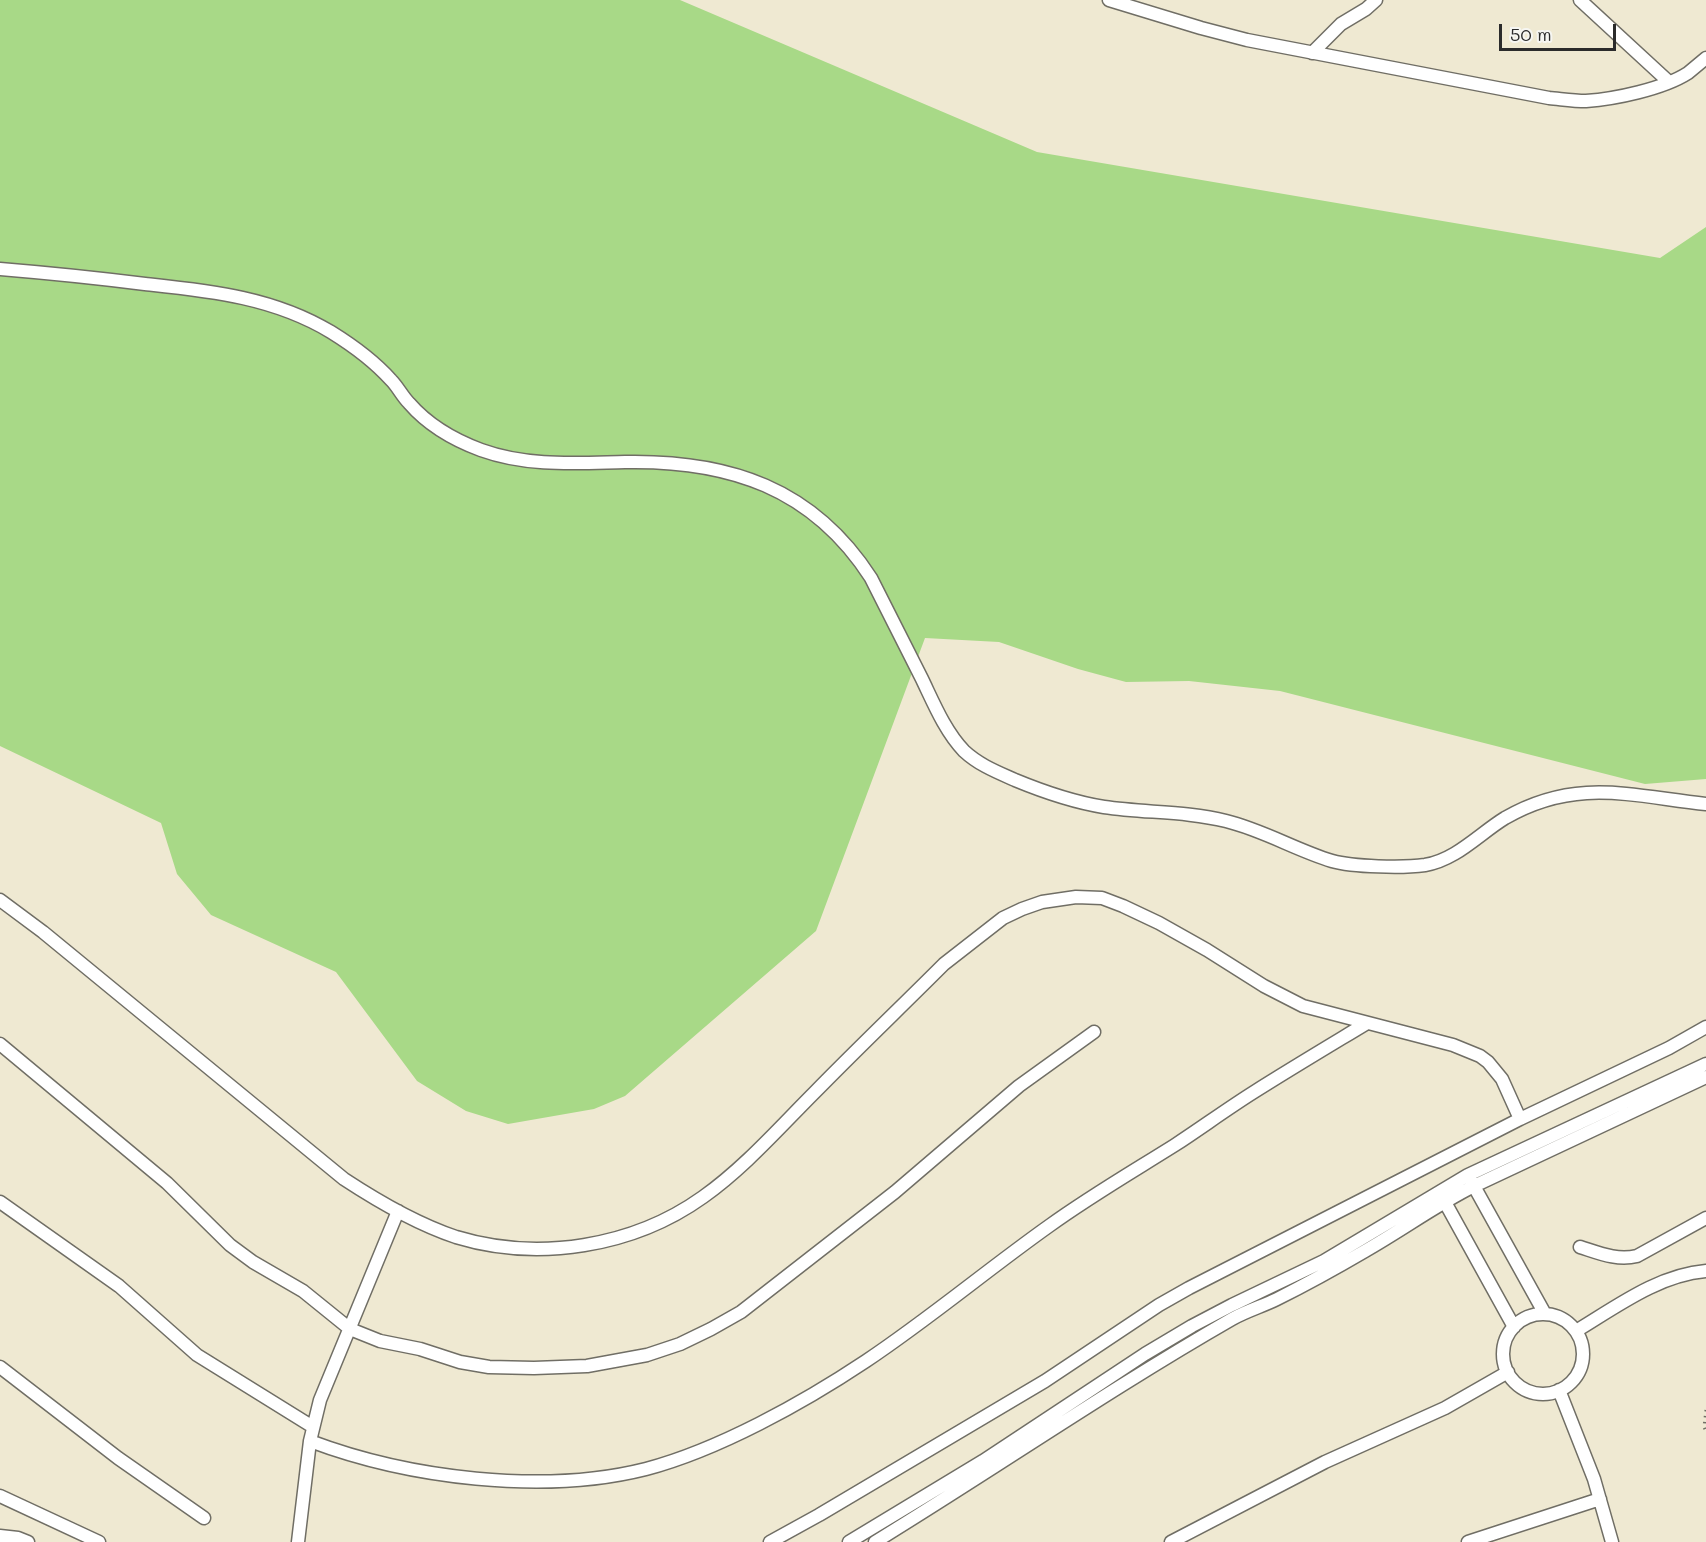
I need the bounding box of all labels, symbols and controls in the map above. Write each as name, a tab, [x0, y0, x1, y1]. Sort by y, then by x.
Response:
scale bar	[1502, 12, 1619, 50]
text: 50 m	[1510, 22, 1552, 46]

